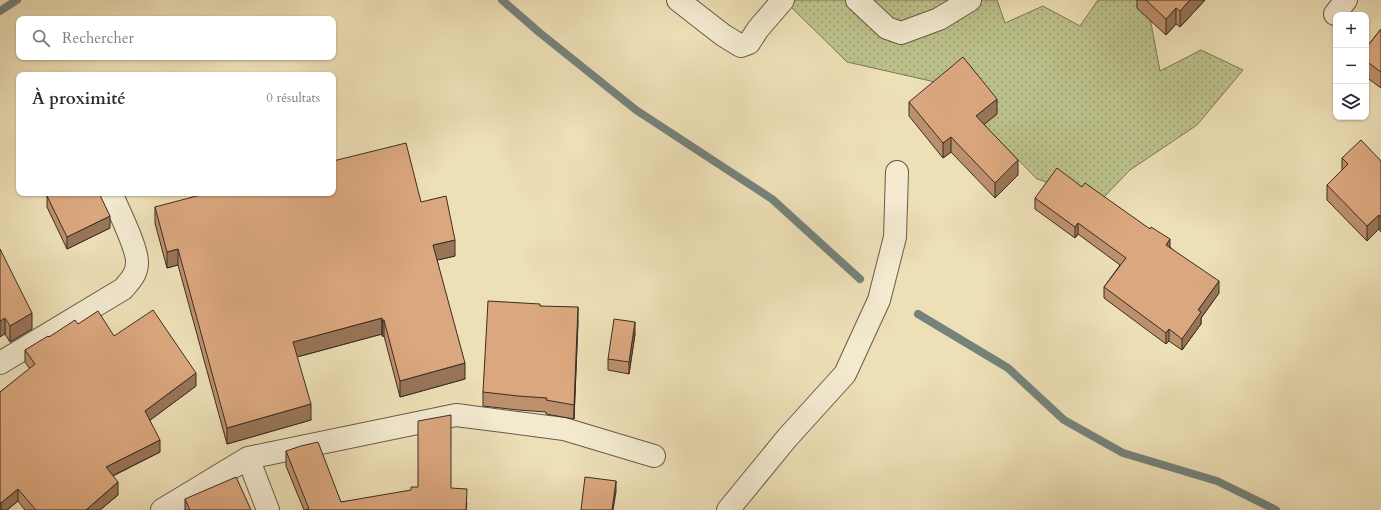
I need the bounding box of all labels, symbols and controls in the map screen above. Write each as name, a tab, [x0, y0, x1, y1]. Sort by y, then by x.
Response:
map controls	[1333, 12, 1369, 120]
button: +	[1333, 12, 1369, 48]
search box	[16, 16, 336, 60]
icon: search	[30, 27, 52, 49]
text: Rechercher	[62, 28, 134, 48]
button: −	[1333, 48, 1369, 84]
button: layers	[1333, 84, 1369, 120]
text: À proximité	[32, 87, 126, 110]
text: 0 résultats	[266, 89, 320, 107]

